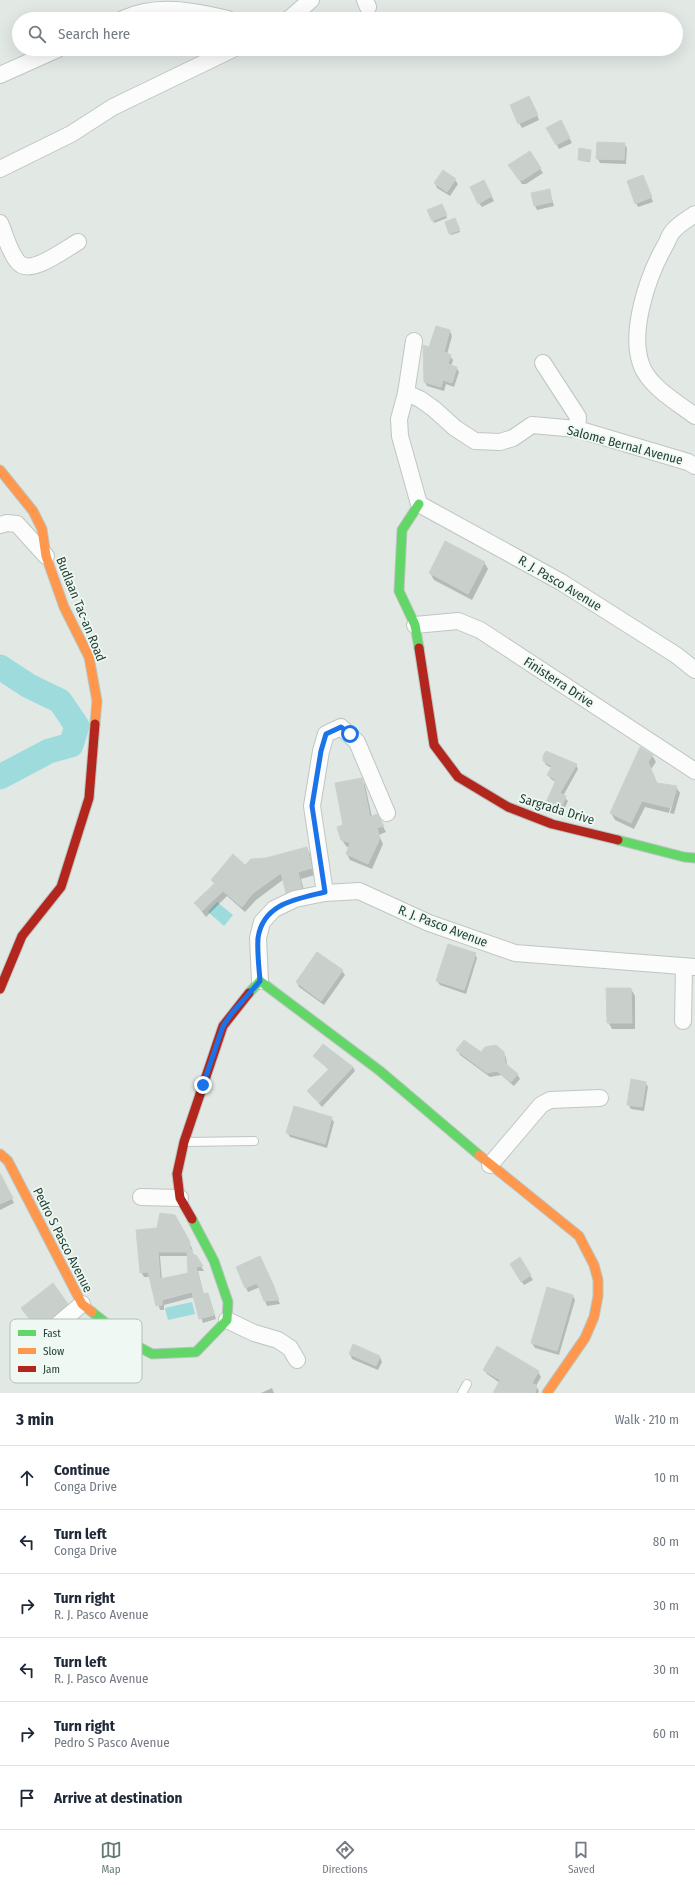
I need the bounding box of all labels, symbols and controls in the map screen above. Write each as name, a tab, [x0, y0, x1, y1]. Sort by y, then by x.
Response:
search box	[12, 12, 683, 56]
icon: search	[26, 23, 48, 45]
text: Search here	[58, 25, 130, 43]
street label: Salome Bernal Avenue	[566, 422, 684, 468]
street label: R. J. Pasco Avenue	[516, 552, 604, 614]
street label: Budlaan Tac-an Road	[53, 555, 109, 663]
street label: Finisterra Drive	[521, 654, 597, 710]
route start	[341, 725, 359, 743]
street label: Sargrada Drive	[518, 790, 596, 828]
street label: R. J. Pasco Avenue	[396, 902, 490, 950]
route end	[194, 1076, 212, 1094]
street label: Pedro S Pasco Avenue	[30, 1185, 96, 1295]
legend	[10, 1319, 142, 1383]
text: Fast	[43, 1327, 61, 1340]
text: Slow	[43, 1345, 64, 1358]
text: Jam	[43, 1363, 60, 1376]
text: 3 min	[16, 1409, 54, 1430]
text: Walk · 210 m	[615, 1412, 679, 1427]
text: Continue	[54, 1461, 110, 1479]
icon: ahead	[16, 1467, 38, 1489]
text: 10 m	[654, 1470, 679, 1485]
text: Conga Drive	[54, 1479, 117, 1494]
text: Turn left	[54, 1525, 107, 1543]
icon: left	[16, 1531, 38, 1553]
text: 80 m	[653, 1534, 679, 1549]
text: Conga Drive	[54, 1543, 117, 1558]
text: Turn right	[54, 1589, 115, 1607]
icon: right	[16, 1595, 38, 1617]
text: 30 m	[653, 1598, 679, 1613]
text: R. J. Pasco Avenue	[54, 1607, 148, 1622]
text: Turn left	[54, 1653, 107, 1671]
icon: left	[16, 1659, 38, 1681]
text: 30 m	[653, 1662, 679, 1677]
text: R. J. Pasco Avenue	[54, 1671, 148, 1686]
text: Turn right	[54, 1717, 115, 1735]
icon: right	[16, 1723, 38, 1745]
text: 60 m	[653, 1726, 679, 1741]
text: Pedro S Pasco Avenue	[54, 1735, 170, 1750]
icon: arrive	[16, 1787, 38, 1809]
text: Arrive at destination	[54, 1789, 182, 1807]
tab: Map	[100, 1839, 122, 1876]
tab: Directions	[322, 1839, 368, 1876]
tab: Saved	[568, 1839, 595, 1876]

